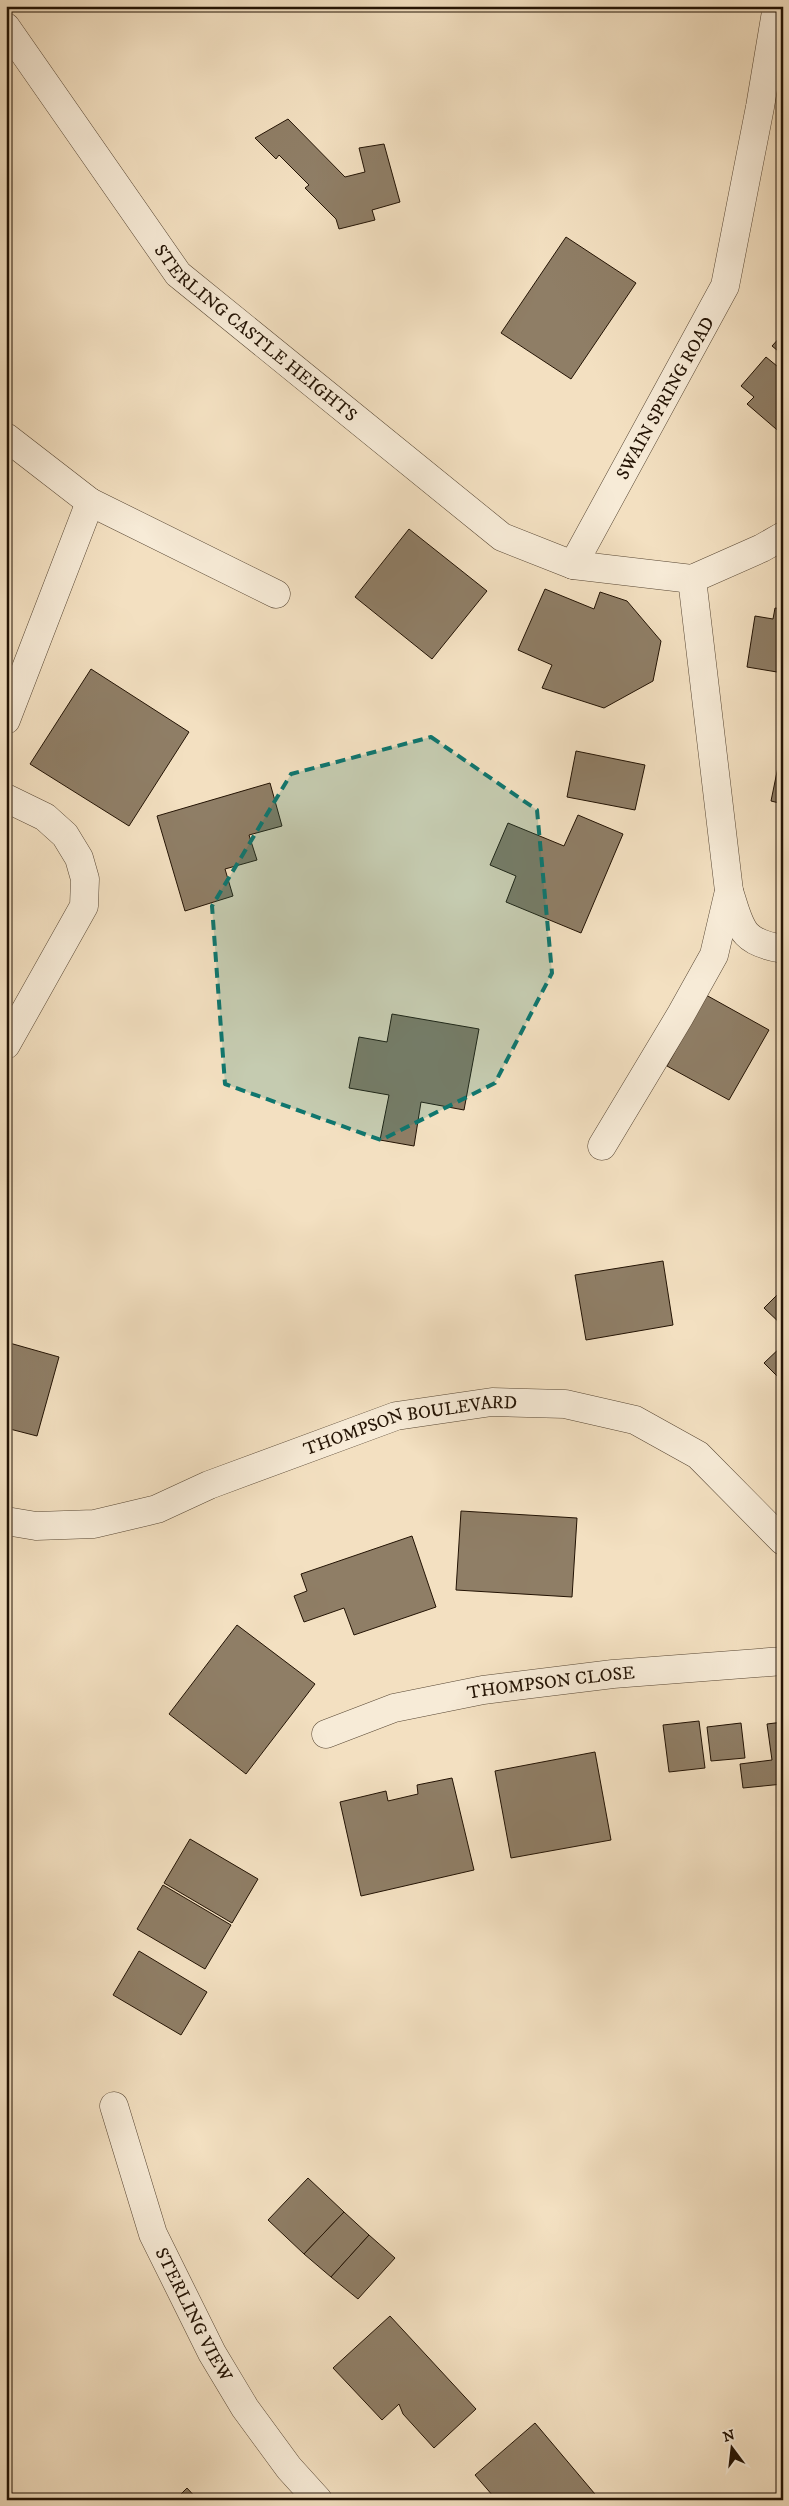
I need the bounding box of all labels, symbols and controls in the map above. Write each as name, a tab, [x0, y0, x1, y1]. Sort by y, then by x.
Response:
street label: STERLING CASTLE HEIGHTS	[149, 241, 361, 427]
street label: SWAIN SPRING ROAD	[612, 313, 720, 484]
street label: THOMPSON BOULEVARD	[301, 1392, 517, 1461]
street label: THOMPSON CLOSE	[465, 1662, 636, 1705]
street label: STERLING VIEW	[150, 2244, 237, 2386]
north arrow	[706, 2424, 756, 2474]
text: N	[721, 2426, 737, 2447]

